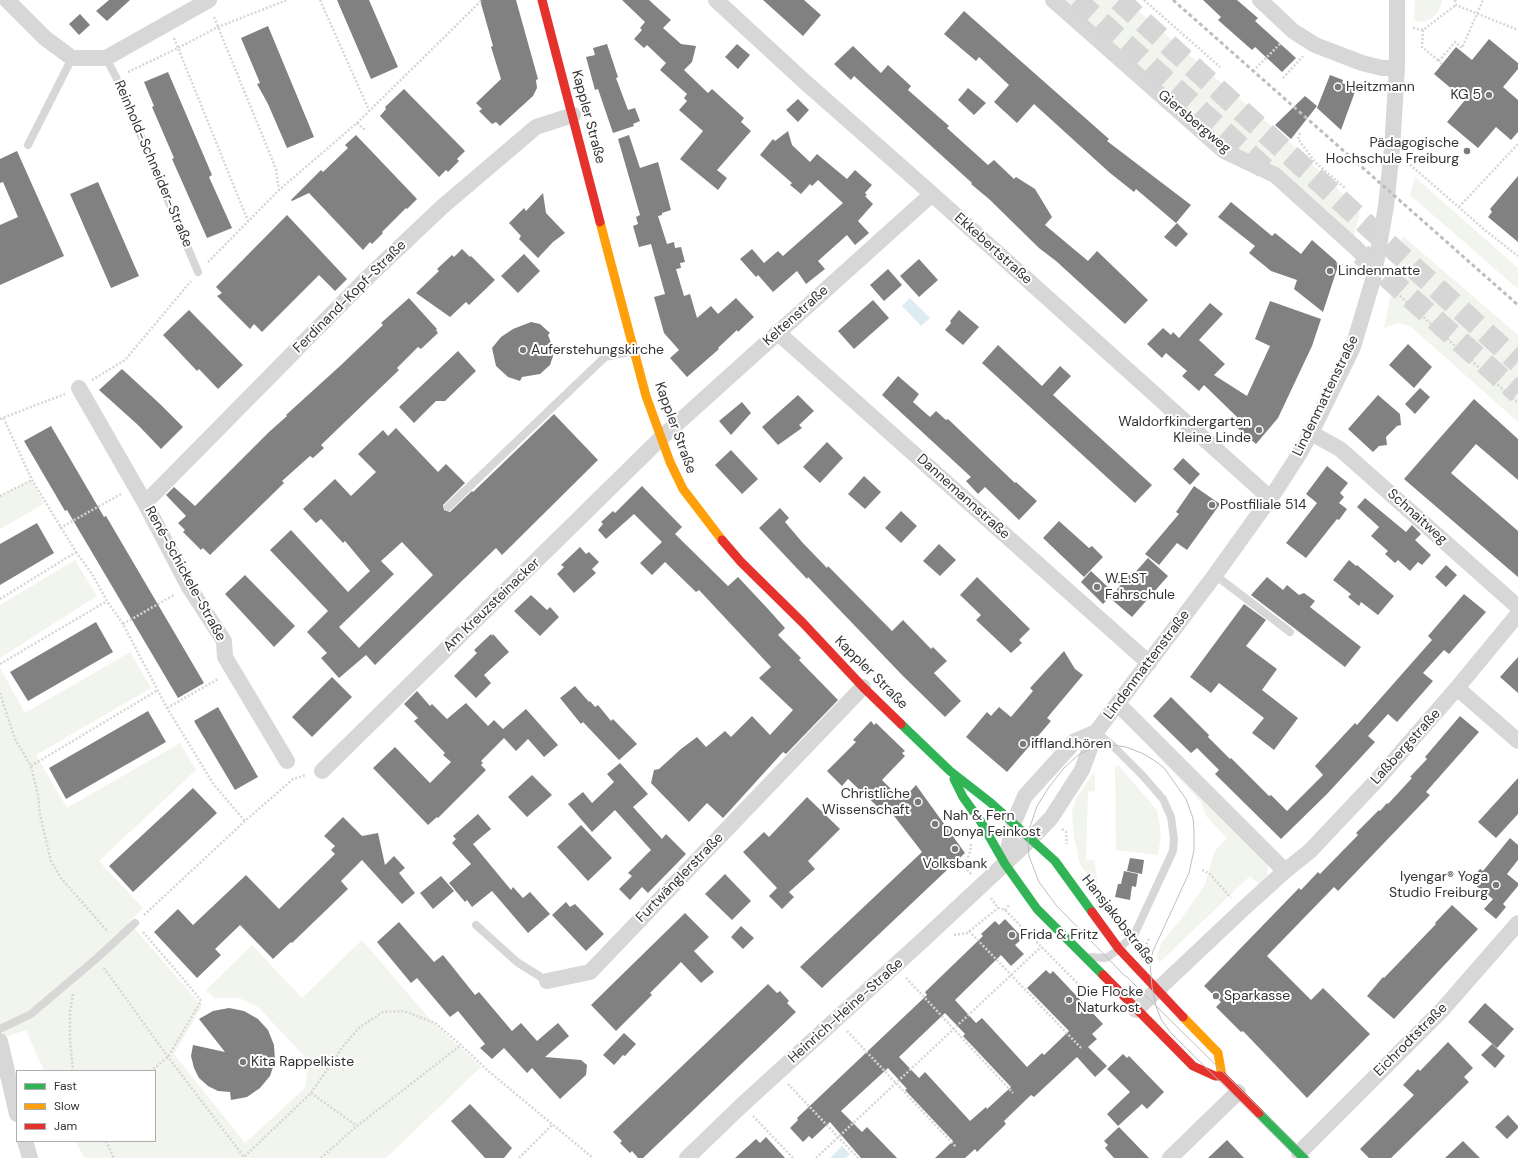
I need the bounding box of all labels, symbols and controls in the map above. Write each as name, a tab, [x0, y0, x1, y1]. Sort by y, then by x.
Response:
street label: Kappler Straße	[567, 68, 609, 166]
street label: Reinhold-Schneider-Straße	[110, 78, 196, 250]
place label: Heitzmann	[1346, 79, 1415, 95]
marker: Heitzmann	[1333, 82, 1343, 92]
street label: Giersbergweg	[1154, 87, 1234, 157]
place label: KG 5	[1451, 87, 1481, 103]
marker: KG 5	[1484, 90, 1494, 100]
place label: Pädagogische Hochschule Freiburg	[1326, 135, 1459, 168]
marker: Pädagogische Hochschule Freiburg	[1462, 146, 1472, 156]
street label: Ekkebertstraße	[951, 210, 1035, 288]
street label: Ferdinand-Kopf-Straße	[290, 237, 410, 357]
place label: Lindenmatte	[1338, 263, 1420, 279]
marker: Lindenmatte	[1325, 266, 1335, 276]
street label: Keltenstraße	[760, 282, 832, 350]
street label: Lindenmattenstraße	[1289, 333, 1363, 459]
place label: Auferstehungskirche	[531, 342, 664, 358]
marker: Auferstehungskirche	[518, 345, 528, 355]
street label: Kappler Straße	[651, 380, 699, 476]
place label: Waldorfkindergarten Kleine Linde	[1118, 414, 1251, 446]
marker: Waldorfkindergarten Kleine Linde	[1254, 425, 1264, 435]
street label: Dannemannstraße	[913, 451, 1013, 543]
street label: Schnaitweg	[1384, 486, 1450, 548]
place label: Postfiliale 514	[1220, 497, 1306, 513]
marker: Postfiliale 514	[1207, 500, 1217, 510]
street label: René-Schickele-Straße	[141, 504, 229, 644]
street label: Am Kreuzsteinacker	[440, 555, 544, 655]
place label: W.E.ST Fahrschule	[1105, 571, 1175, 604]
marker: W.E.ST Fahrschule	[1092, 582, 1102, 592]
street label: Lindenmattenstraße	[1101, 607, 1193, 723]
street label: Kappler Straße	[831, 633, 911, 713]
street label: Laßbergstraße	[1368, 706, 1444, 788]
place label: iffland.hören	[1031, 736, 1111, 752]
marker: iffland.hören	[1018, 739, 1028, 749]
place label: Christliche Wissenschaft	[822, 786, 910, 818]
marker: Christliche Wissenschaft	[913, 797, 923, 807]
place label: Nah & Fern Donya Feinkost	[943, 808, 1041, 840]
marker: Nah & Fern Donya Feinkost	[930, 819, 940, 829]
street label: Furtwänglerstraße	[633, 830, 727, 926]
marker: Volksbank	[950, 844, 960, 854]
place label: Volksbank	[922, 856, 988, 872]
place label: Iyengar® Yoga Studio Freiburg	[1389, 869, 1488, 902]
street label: Hansjakobstraße	[1078, 872, 1158, 968]
marker: Iyengar® Yoga Studio Freiburg	[1491, 880, 1501, 890]
place label: Frida & Fritz	[1020, 927, 1098, 943]
marker: Frida & Fritz	[1007, 930, 1017, 940]
street label: Heinrich-Heine-Straße	[785, 955, 907, 1067]
place label: Die Flocke Naturkost	[1077, 984, 1143, 1016]
place label: Sparkasse	[1224, 988, 1290, 1004]
marker: Sparkasse	[1211, 991, 1221, 1001]
marker: Die Flocke Naturkost	[1064, 995, 1074, 1005]
street label: Eichrodtstraße	[1371, 1000, 1451, 1080]
place label: Kita Rappelkiste	[251, 1054, 354, 1070]
marker: Kita Rappelkiste	[238, 1057, 248, 1067]
legend	[16, 1070, 156, 1142]
text: Fast	[54, 1078, 77, 1094]
text: Slow	[54, 1098, 80, 1114]
text: Jam	[54, 1118, 77, 1134]

